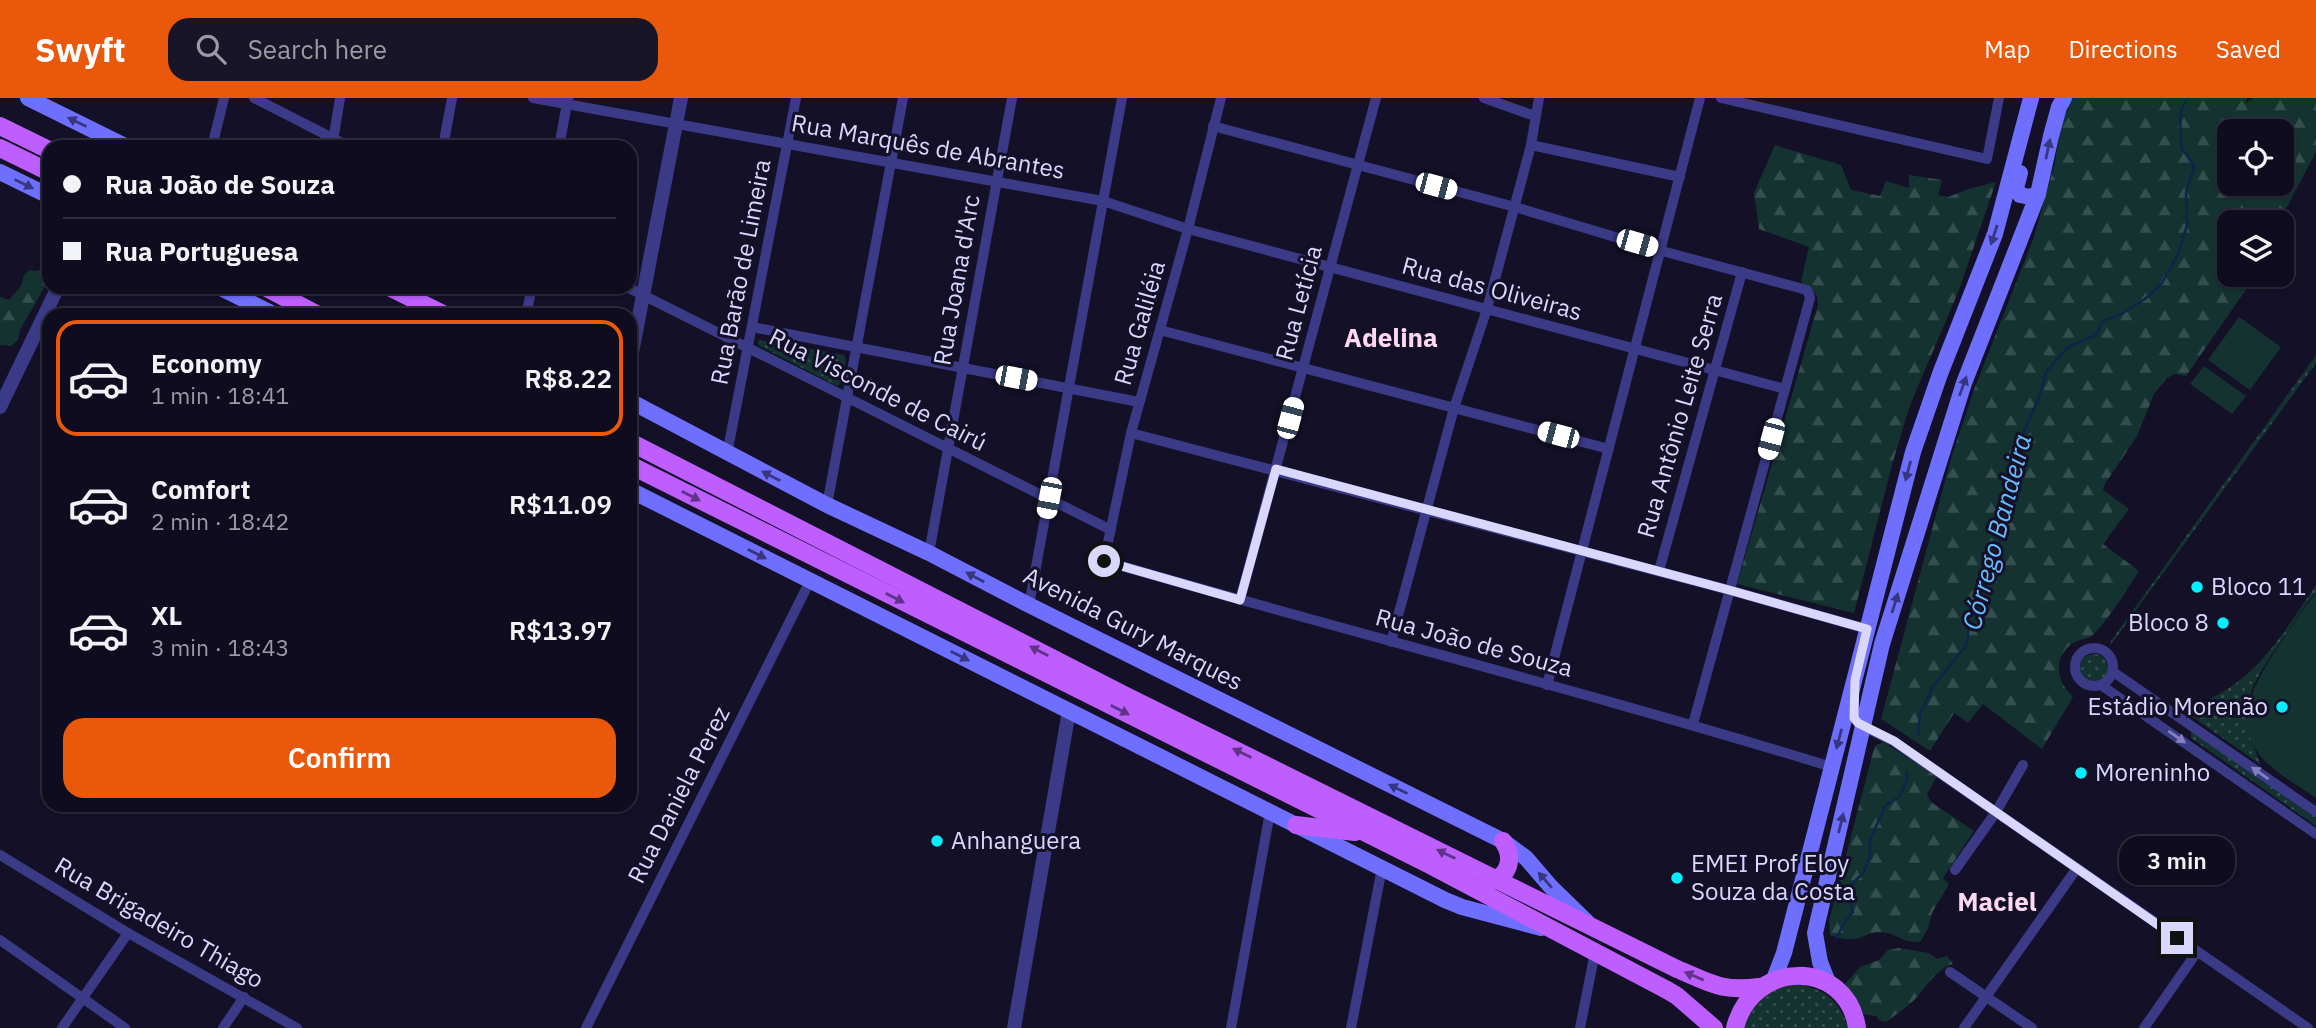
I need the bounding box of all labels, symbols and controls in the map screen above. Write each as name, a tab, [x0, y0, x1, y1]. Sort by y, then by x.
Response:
search box	[168, 18, 658, 81]
text: Swyft	[35, 28, 126, 71]
icon: search	[192, 30, 230, 68]
text: Search here	[248, 32, 387, 66]
text: Map	[1984, 33, 2030, 65]
text: Directions	[2068, 33, 2178, 65]
text: Saved	[2216, 33, 2281, 65]
street label: Rua Marquês de Abrantes	[789, 106, 1067, 186]
one-way arrow	[67, 117, 87, 128]
map controls	[2217, 119, 2294, 287]
button: locate	[2217, 119, 2294, 196]
one-way arrow	[2043, 138, 2054, 160]
street label: Rua Barão de Limeira	[702, 156, 778, 387]
text: Rua João de Souza	[105, 167, 335, 201]
car	[1413, 170, 1460, 202]
one-way arrow	[15, 178, 35, 190]
street label: Rua Joana d'Arc	[925, 192, 987, 368]
button: layers	[2217, 210, 2294, 287]
one-way arrow	[1989, 224, 1999, 245]
car	[1614, 227, 1661, 259]
text: Rua Portuguesa	[105, 234, 298, 268]
street label: Rua Letícia	[1267, 242, 1329, 364]
street label: Rua das Oliveiras	[1399, 249, 1586, 327]
street label: Rua Galiléia	[1106, 257, 1172, 389]
street label: Rua Antônio Leite Serra	[1629, 290, 1729, 542]
street label: Rua Visconde de Cairú	[764, 320, 993, 458]
district label: Adelina	[1344, 320, 1438, 354]
text: Economy	[151, 346, 262, 380]
icon: car	[67, 347, 130, 410]
text: R$8.22	[525, 361, 612, 395]
car	[994, 364, 1039, 392]
one-way arrow	[1958, 375, 1969, 396]
text: 1 min · 18:41	[151, 380, 289, 410]
car	[1275, 395, 1306, 441]
car	[1756, 416, 1787, 462]
car	[1535, 419, 1582, 451]
water label: Córrego Bandeira	[1954, 430, 2039, 633]
one-way arrow	[1902, 460, 1913, 482]
one-way arrow	[761, 471, 781, 483]
text: Comfort	[151, 472, 250, 506]
icon: car	[67, 473, 130, 536]
car	[1035, 475, 1064, 521]
text: R$11.09	[509, 487, 612, 521]
one-way arrow	[681, 490, 701, 501]
text: 2 min · 18:42	[151, 506, 289, 536]
route start	[1088, 545, 1120, 577]
one-way arrow	[747, 548, 767, 560]
street label: Avenida Gury Marques	[1018, 559, 1249, 697]
place label: Bloco 11	[2211, 570, 2306, 602]
one-way arrow	[966, 571, 985, 583]
marker: Bloco 11	[2189, 579, 2205, 595]
one-way arrow	[885, 592, 905, 603]
one-way arrow	[1890, 592, 1900, 613]
text: XL	[151, 598, 182, 632]
icon: car	[67, 599, 130, 662]
street label: Rua João de Souza	[1372, 600, 1577, 684]
place label: Bloco 8	[2128, 606, 2209, 638]
text: R$13.97	[509, 613, 612, 647]
marker: Bloco 8	[2215, 615, 2231, 631]
text: 3 min · 18:43	[151, 632, 289, 662]
one-way arrow	[1028, 646, 1048, 658]
one-way arrow	[950, 651, 970, 662]
place label: Estádio Morenão	[2088, 690, 2268, 722]
marker: Estádio Morenão	[2274, 699, 2290, 715]
street label: Rua Daniela Perez	[620, 701, 736, 888]
one-way arrow	[1110, 705, 1130, 716]
button: Confirm	[63, 718, 616, 798]
one-way arrow	[1833, 728, 1844, 750]
one-way arrow	[2168, 730, 2186, 744]
one-way arrow	[1232, 748, 1252, 759]
place label: Moreninho	[2095, 756, 2210, 788]
marker: Moreninho	[2073, 765, 2089, 781]
one-way arrow	[2251, 766, 2269, 780]
one-way arrow	[1388, 784, 1408, 795]
one-way arrow	[1836, 812, 1847, 834]
place label: Anhanguera	[951, 824, 1081, 856]
marker: Anhanguera	[929, 833, 945, 849]
callout: 3 min	[2119, 836, 2235, 886]
text: 3 min	[2147, 845, 2207, 875]
place label: EMEI Prof Eloy Souza da Costa	[1691, 847, 1855, 907]
street label: Rua Brigadeiro Thiago	[49, 849, 270, 995]
one-way arrow	[1436, 849, 1456, 860]
marker: EMEI Prof Eloy Souza da Costa	[1669, 870, 1685, 886]
one-way arrow	[1538, 872, 1553, 889]
district label: Maciel	[1957, 884, 2037, 918]
route end	[2161, 922, 2193, 954]
one-way arrow	[1683, 971, 1704, 982]

